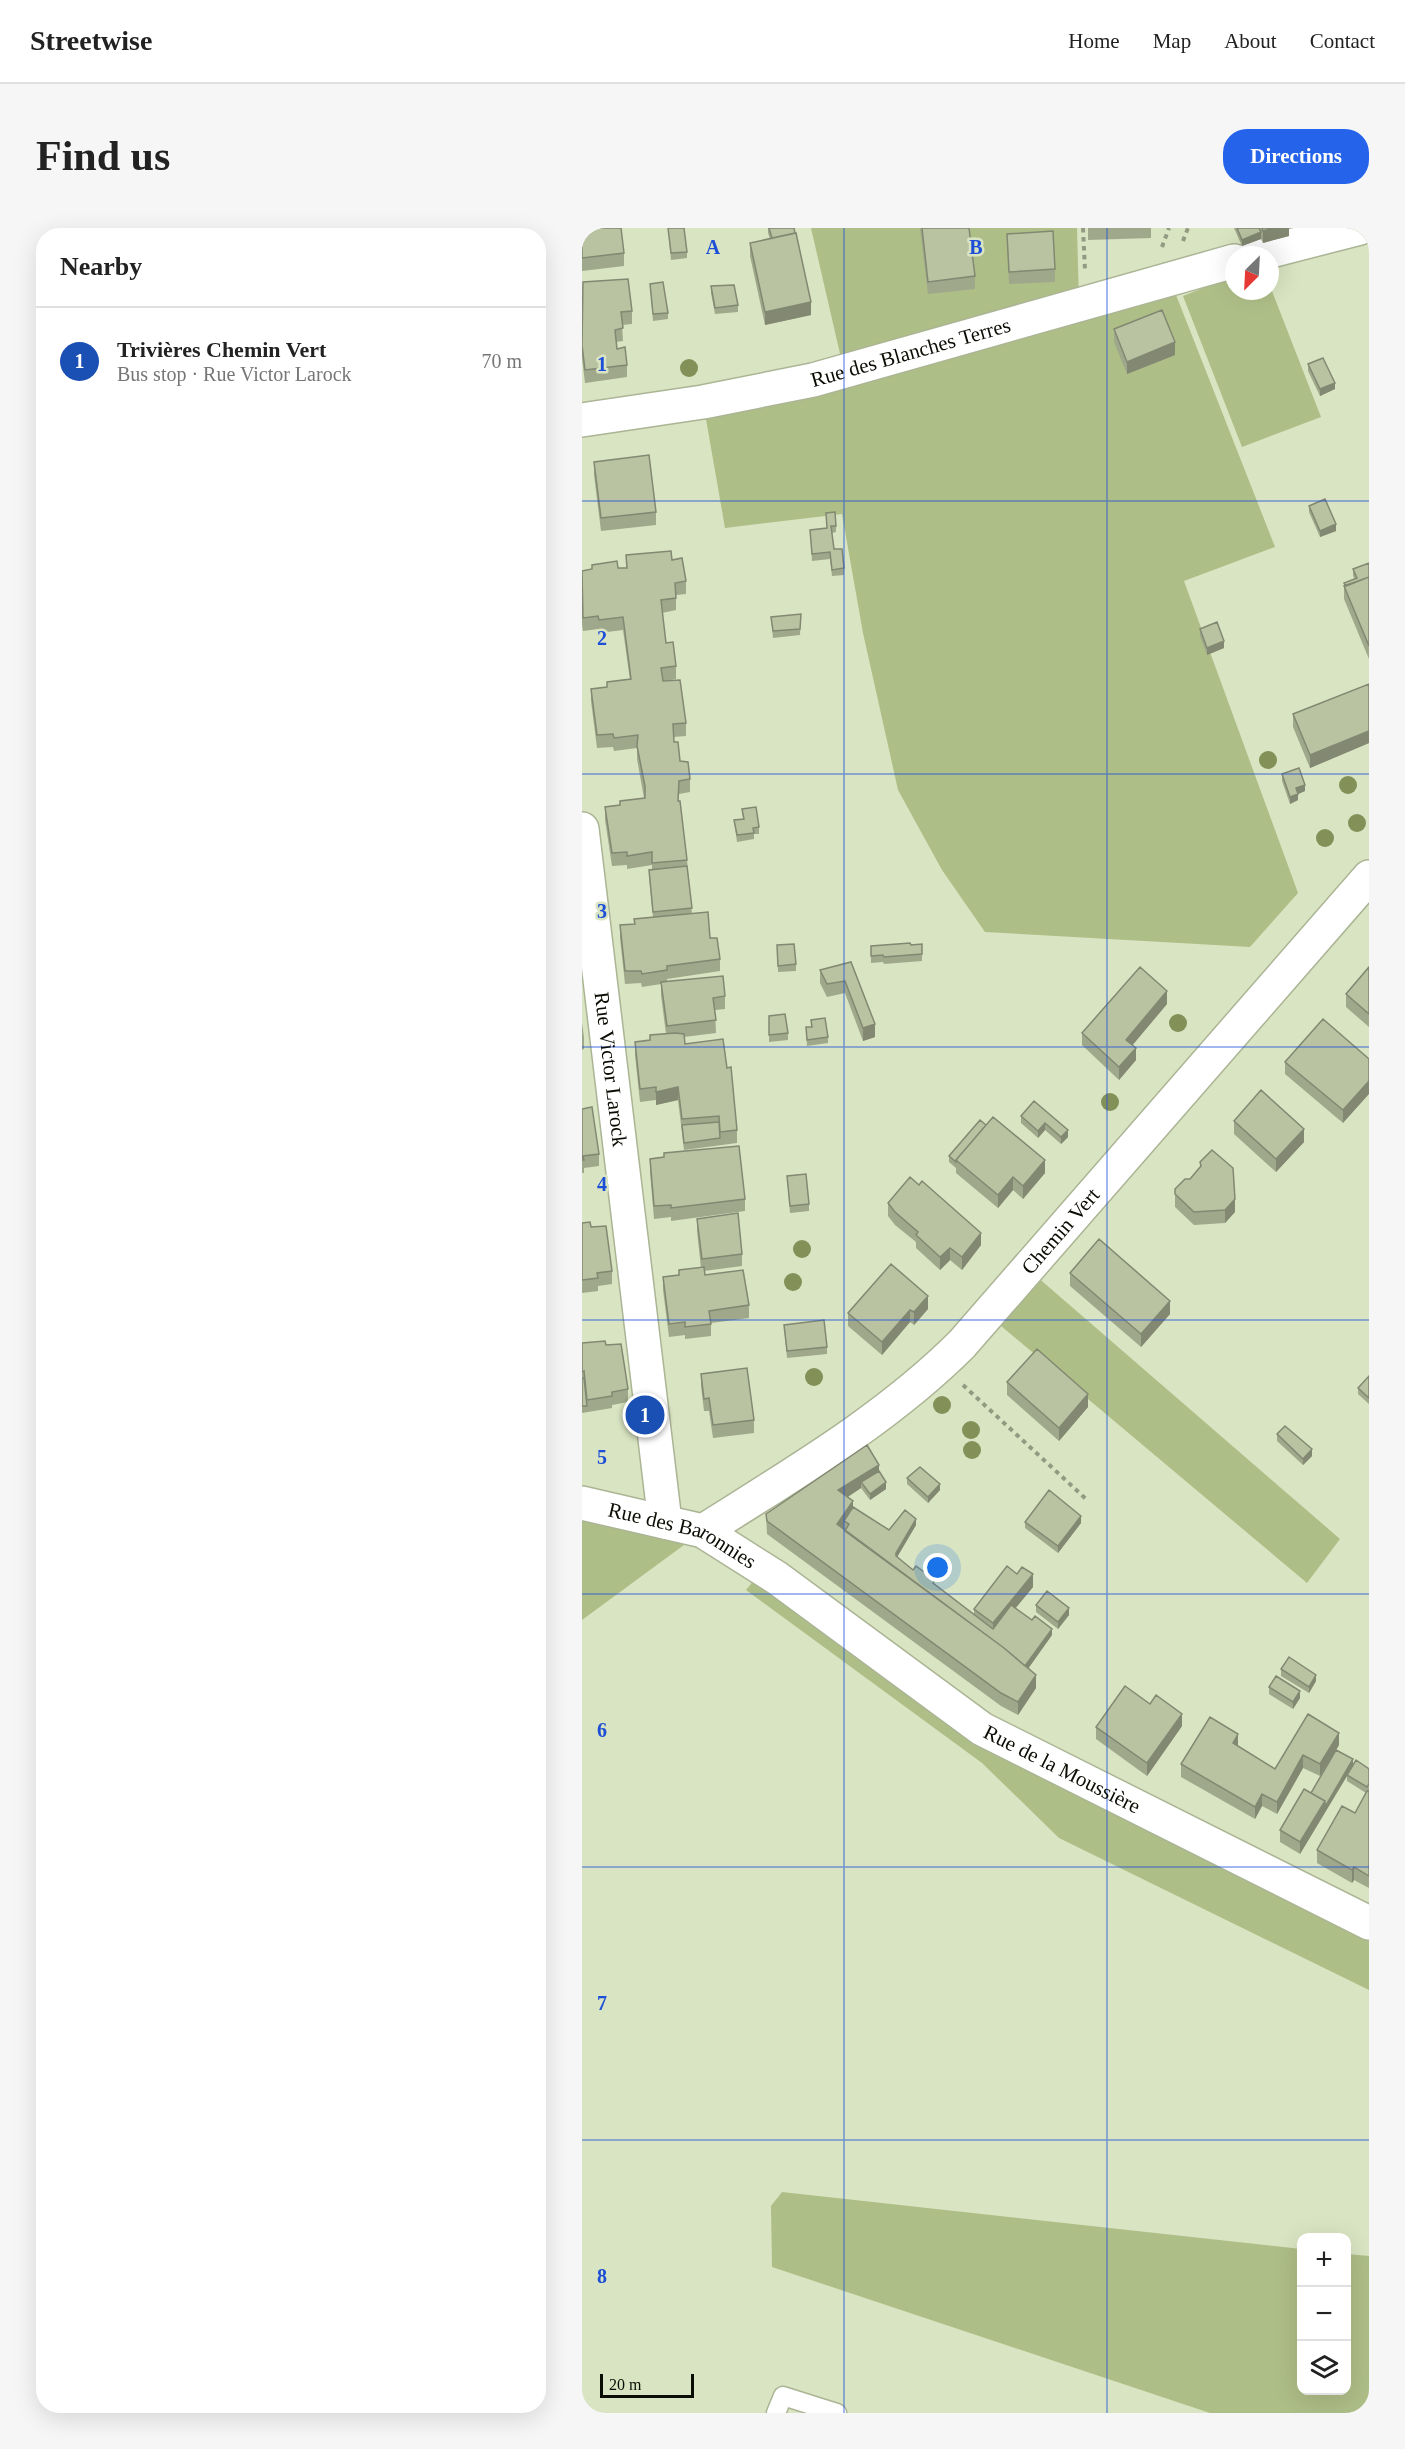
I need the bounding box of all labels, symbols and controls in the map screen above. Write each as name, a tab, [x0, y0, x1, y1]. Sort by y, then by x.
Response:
text: Streetwise	[30, 25, 152, 56]
text: Home	[1068, 29, 1120, 53]
text: Map	[1153, 29, 1191, 53]
text: About	[1224, 29, 1277, 53]
text: Contact	[1310, 29, 1375, 53]
button: Directions	[1223, 129, 1369, 184]
text: Find us	[36, 133, 170, 179]
text: A	[706, 236, 721, 258]
text: B	[969, 236, 983, 258]
north arrow	[1225, 246, 1279, 300]
text: Nearby	[60, 252, 142, 281]
street label: Rue des Blanches Terres	[808, 313, 1013, 392]
text: Trivières Chemin Vert	[117, 337, 326, 362]
text: 1	[75, 350, 85, 372]
text: 70 m	[481, 350, 522, 372]
text: 1	[597, 353, 607, 375]
text: Bus stop · Rue Victor Larock	[117, 363, 352, 385]
text: 2	[597, 627, 607, 649]
text: 3	[597, 900, 607, 922]
street label: Rue Victor Larock	[590, 990, 632, 1149]
text: 4	[597, 1173, 607, 1195]
street label: Chemin Vert	[1016, 1183, 1105, 1279]
pin: 1	[626, 1392, 664, 1438]
text: 5	[597, 1446, 607, 1468]
street label: Rue des Baronnies	[606, 1497, 761, 1574]
your location	[923, 1553, 952, 1582]
text: 6	[597, 1719, 607, 1741]
street label: Rue de la Moussière	[980, 1720, 1144, 1818]
text: 7	[597, 1992, 607, 2014]
map controls	[1297, 2233, 1351, 2395]
button: +	[1297, 2233, 1351, 2287]
text: 8	[597, 2265, 607, 2287]
button: −	[1297, 2287, 1351, 2341]
button: layers	[1297, 2341, 1351, 2395]
scale bar	[600, 2371, 694, 2398]
text: 20 m	[609, 2376, 641, 2393]

